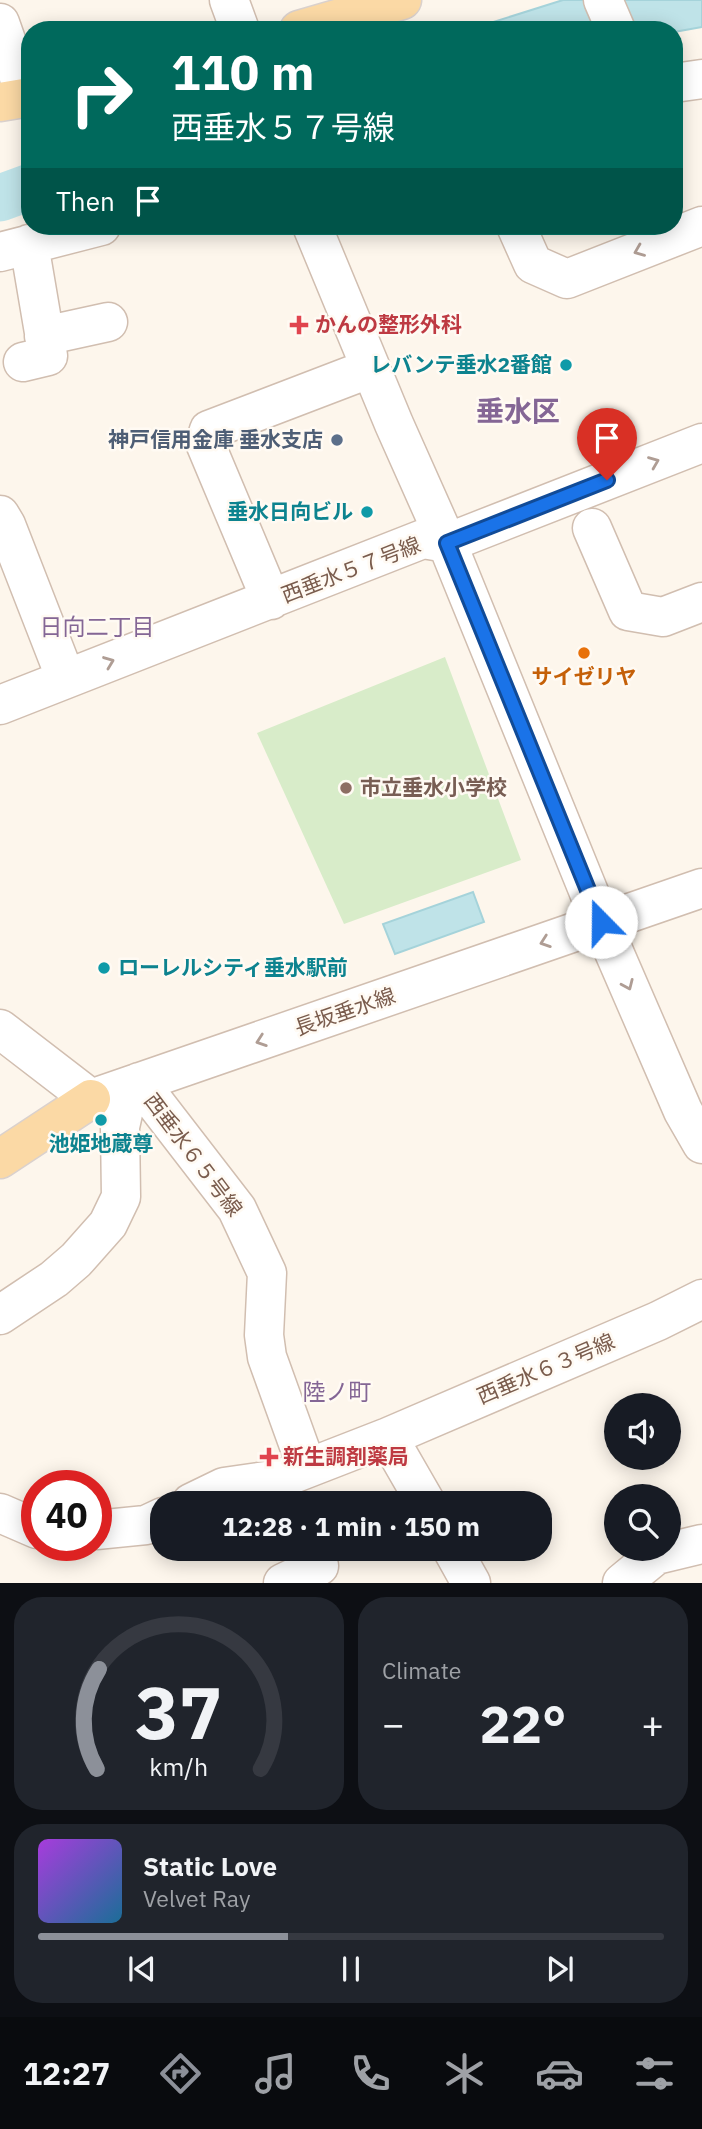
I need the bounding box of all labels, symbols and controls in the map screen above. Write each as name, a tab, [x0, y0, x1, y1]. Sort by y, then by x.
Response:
text: 110 m	[171, 40, 315, 103]
icon: right	[56, 49, 147, 140]
text: 西垂水５７号線	[171, 106, 395, 148]
icon: arrive	[129, 182, 167, 220]
text: Then	[56, 184, 115, 218]
one-way arrow	[633, 242, 645, 256]
place label: かんの整形外科	[315, 310, 462, 338]
marker: かんの整形外科	[289, 315, 309, 335]
place label: レバンテ垂水2番館	[370, 350, 552, 378]
marker: レバンテ垂水2番館	[558, 357, 574, 373]
district label: 垂水区	[476, 392, 560, 429]
pin	[577, 408, 637, 480]
icon: arrive	[588, 419, 626, 457]
place label: 神戸信用金庫 垂水支店	[108, 425, 323, 453]
marker: 神戸信用金庫 垂水支店	[329, 432, 345, 448]
one-way arrow	[648, 456, 660, 470]
place label: 垂水日向ビル	[227, 497, 353, 525]
marker: 垂水日向ビル	[359, 504, 375, 520]
street label: 西垂水５７号線	[277, 530, 424, 608]
district label: 日向二丁目	[40, 611, 155, 641]
marker: サイゼリヤ	[576, 645, 592, 661]
one-way arrow	[103, 657, 115, 671]
place label: サイゼリヤ	[532, 662, 637, 690]
place label: 市立垂水小学校	[360, 773, 507, 801]
marker: 市立垂水小学校	[338, 780, 354, 796]
position arrow	[564, 885, 638, 959]
one-way arrow	[539, 934, 551, 948]
place label: ローレルシティ垂水駅前	[118, 953, 348, 981]
marker: ローレルシティ垂水駅前	[96, 960, 112, 976]
one-way arrow	[620, 978, 634, 990]
street label: 長坂垂水線	[290, 981, 399, 1041]
one-way arrow	[255, 1033, 267, 1047]
street label: 西垂水６５号線	[138, 1087, 249, 1222]
marker: 池姫地蔵尊	[93, 1112, 109, 1128]
place label: 池姫地蔵尊	[49, 1129, 154, 1157]
street label: 西垂水６３号線	[472, 1326, 619, 1410]
district label: 陸ノ町	[303, 1376, 372, 1406]
map controls	[604, 1393, 681, 1561]
button: sound	[604, 1393, 681, 1470]
place label: 新生調剤薬局	[283, 1442, 409, 1470]
marker: 新生調剤薬局	[261, 1449, 277, 1465]
speed limit sign: 40	[21, 1470, 112, 1561]
button: search	[604, 1484, 681, 1561]
text: 12:28 · 1 min · 150 m	[222, 1509, 480, 1543]
text: Climate	[382, 1655, 461, 1685]
text: 37	[135, 1665, 223, 1760]
text: 22°	[480, 1690, 566, 1757]
text: −	[382, 1699, 405, 1748]
text: +	[641, 1699, 664, 1748]
text: km/h	[150, 1750, 208, 1783]
text: Static Love	[143, 1849, 277, 1883]
text: Velvet Ray	[143, 1883, 250, 1913]
icon: previous	[123, 1950, 161, 1988]
icon: pause	[332, 1950, 370, 1988]
icon: next	[541, 1950, 579, 1988]
icon: directions	[156, 2049, 205, 2098]
icon: music	[251, 2049, 300, 2098]
icon: phone	[346, 2049, 395, 2098]
icon: climate	[440, 2049, 489, 2098]
icon: car	[535, 2049, 584, 2098]
icon: filters	[630, 2049, 679, 2098]
text: 12:27	[23, 2052, 110, 2094]

